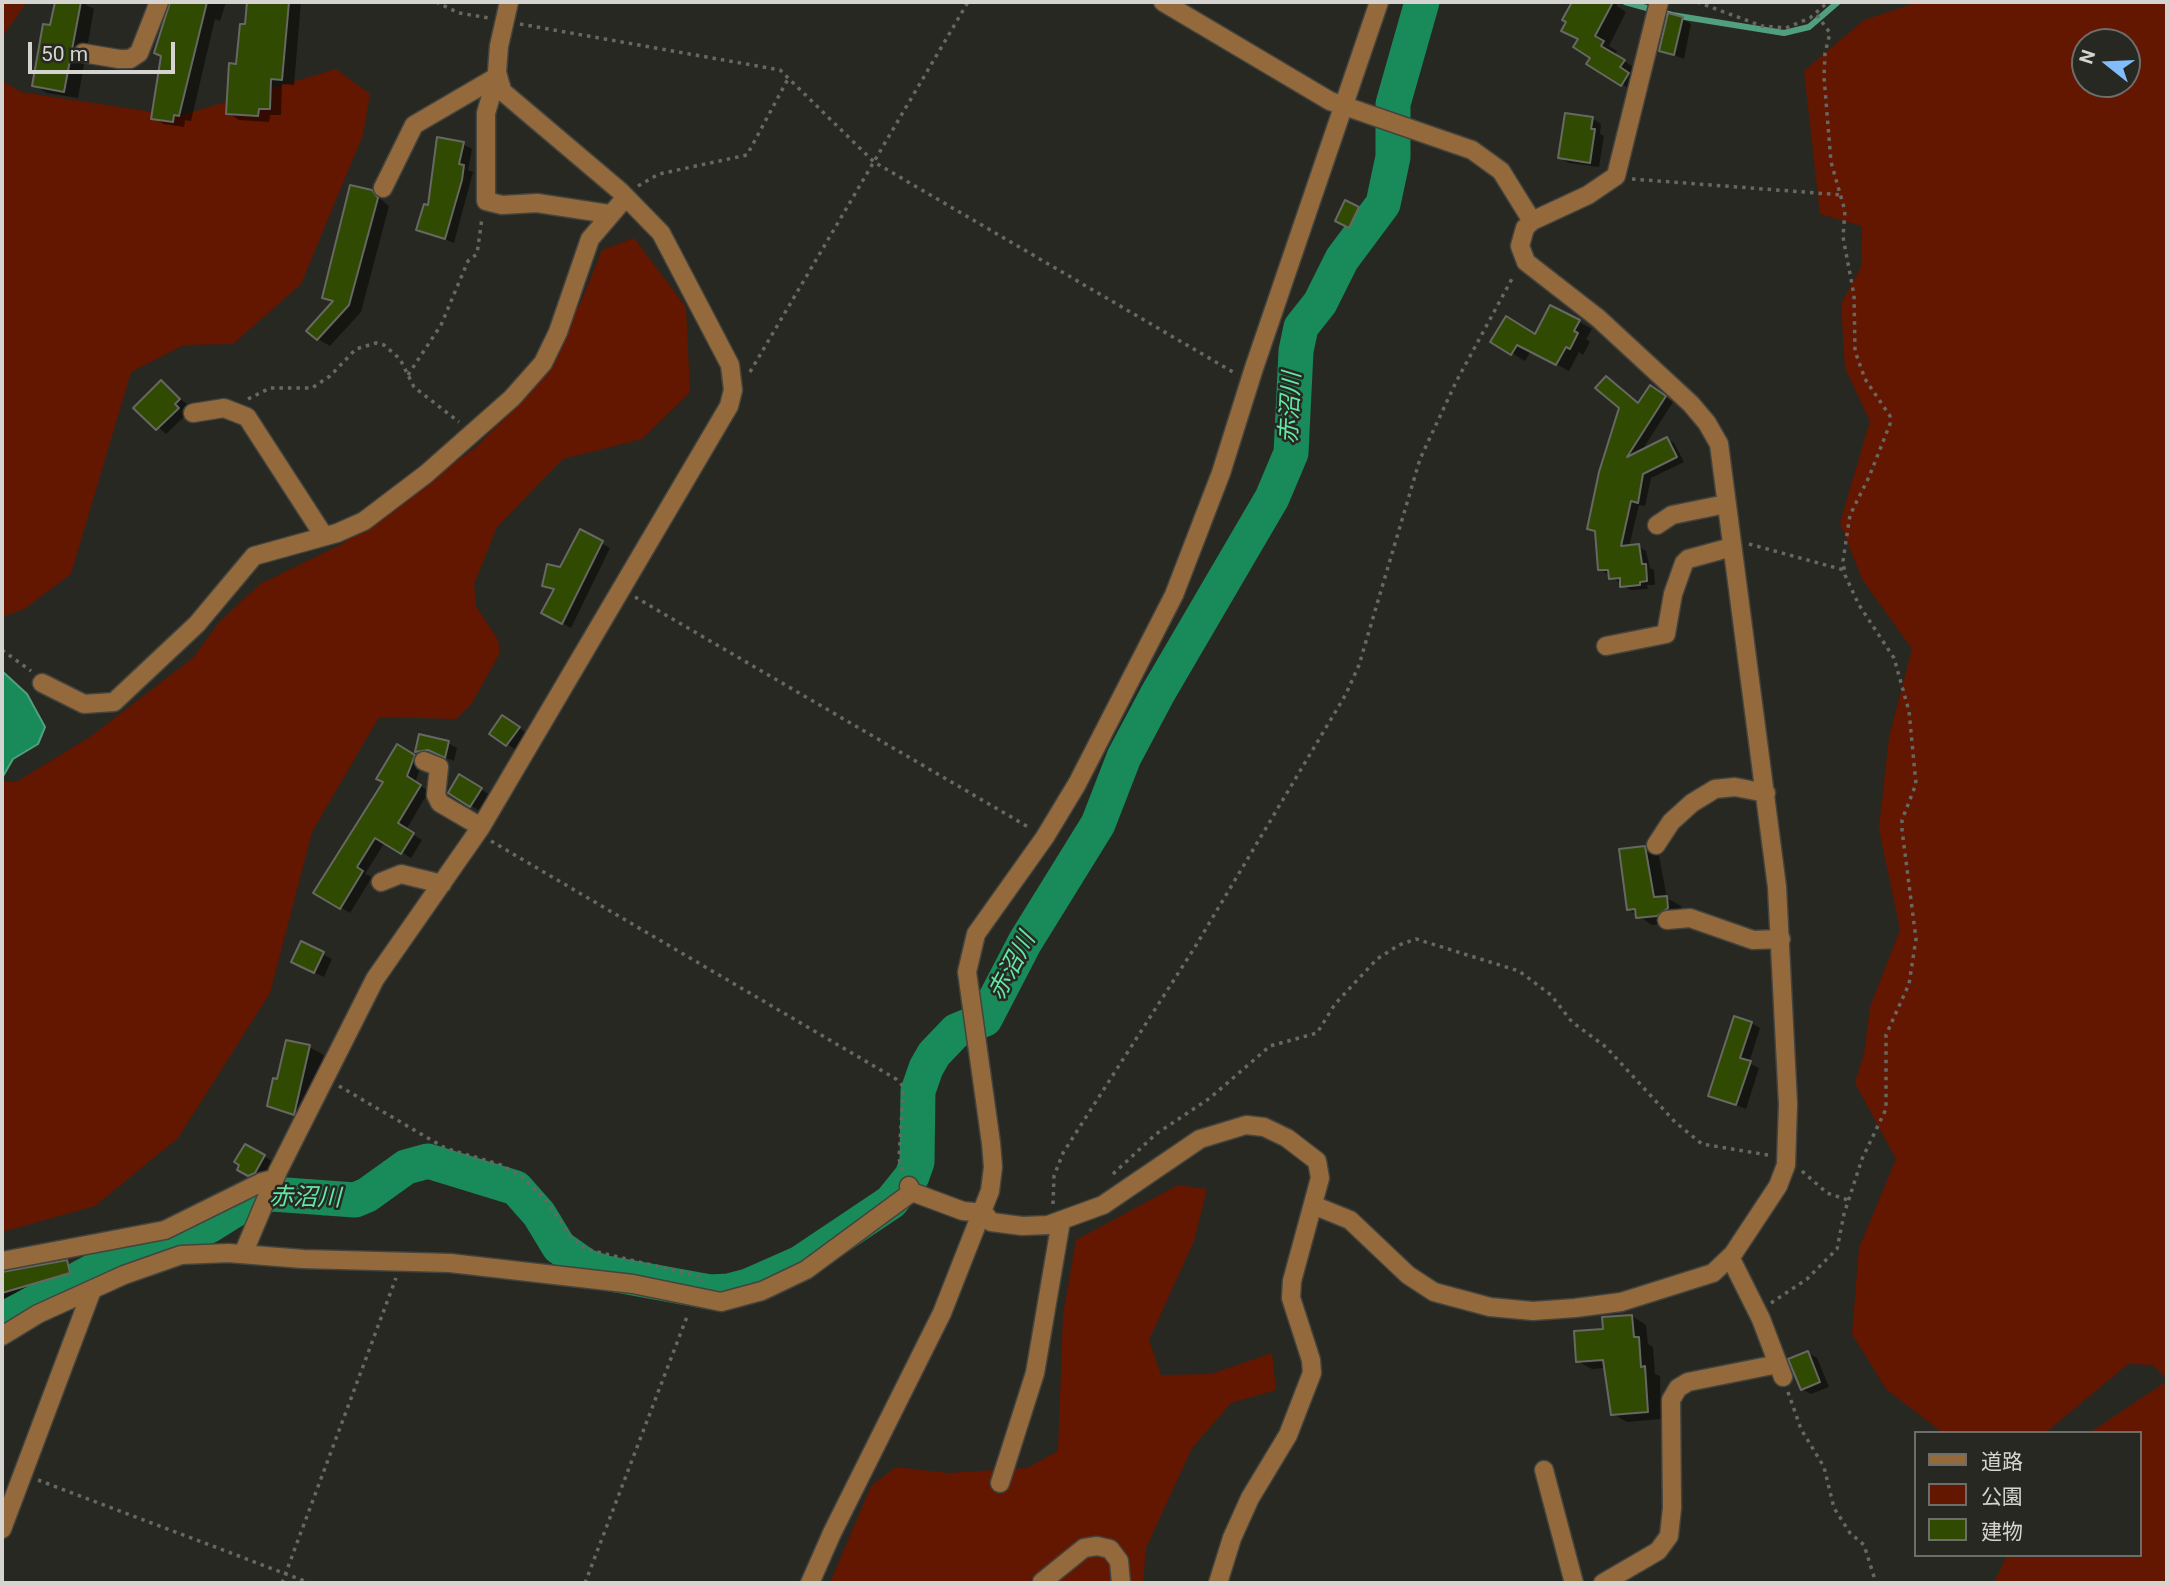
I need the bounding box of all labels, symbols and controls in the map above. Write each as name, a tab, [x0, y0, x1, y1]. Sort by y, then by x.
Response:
scale bar	[32, 28, 178, 72]
north arrow	[2071, 28, 2141, 98]
text: 50 m	[41, 42, 88, 66]
text: N	[2074, 47, 2100, 67]
water label: 赤沼川	[1276, 371, 1308, 445]
water label: 赤沼川	[983, 928, 1043, 1006]
water label: 赤沼川	[269, 1184, 341, 1214]
legend	[1913, 1431, 2141, 1557]
text: 道路	[1981, 1450, 2023, 1474]
text: 公園	[1981, 1485, 2023, 1509]
text: 建物	[1981, 1520, 2023, 1544]

